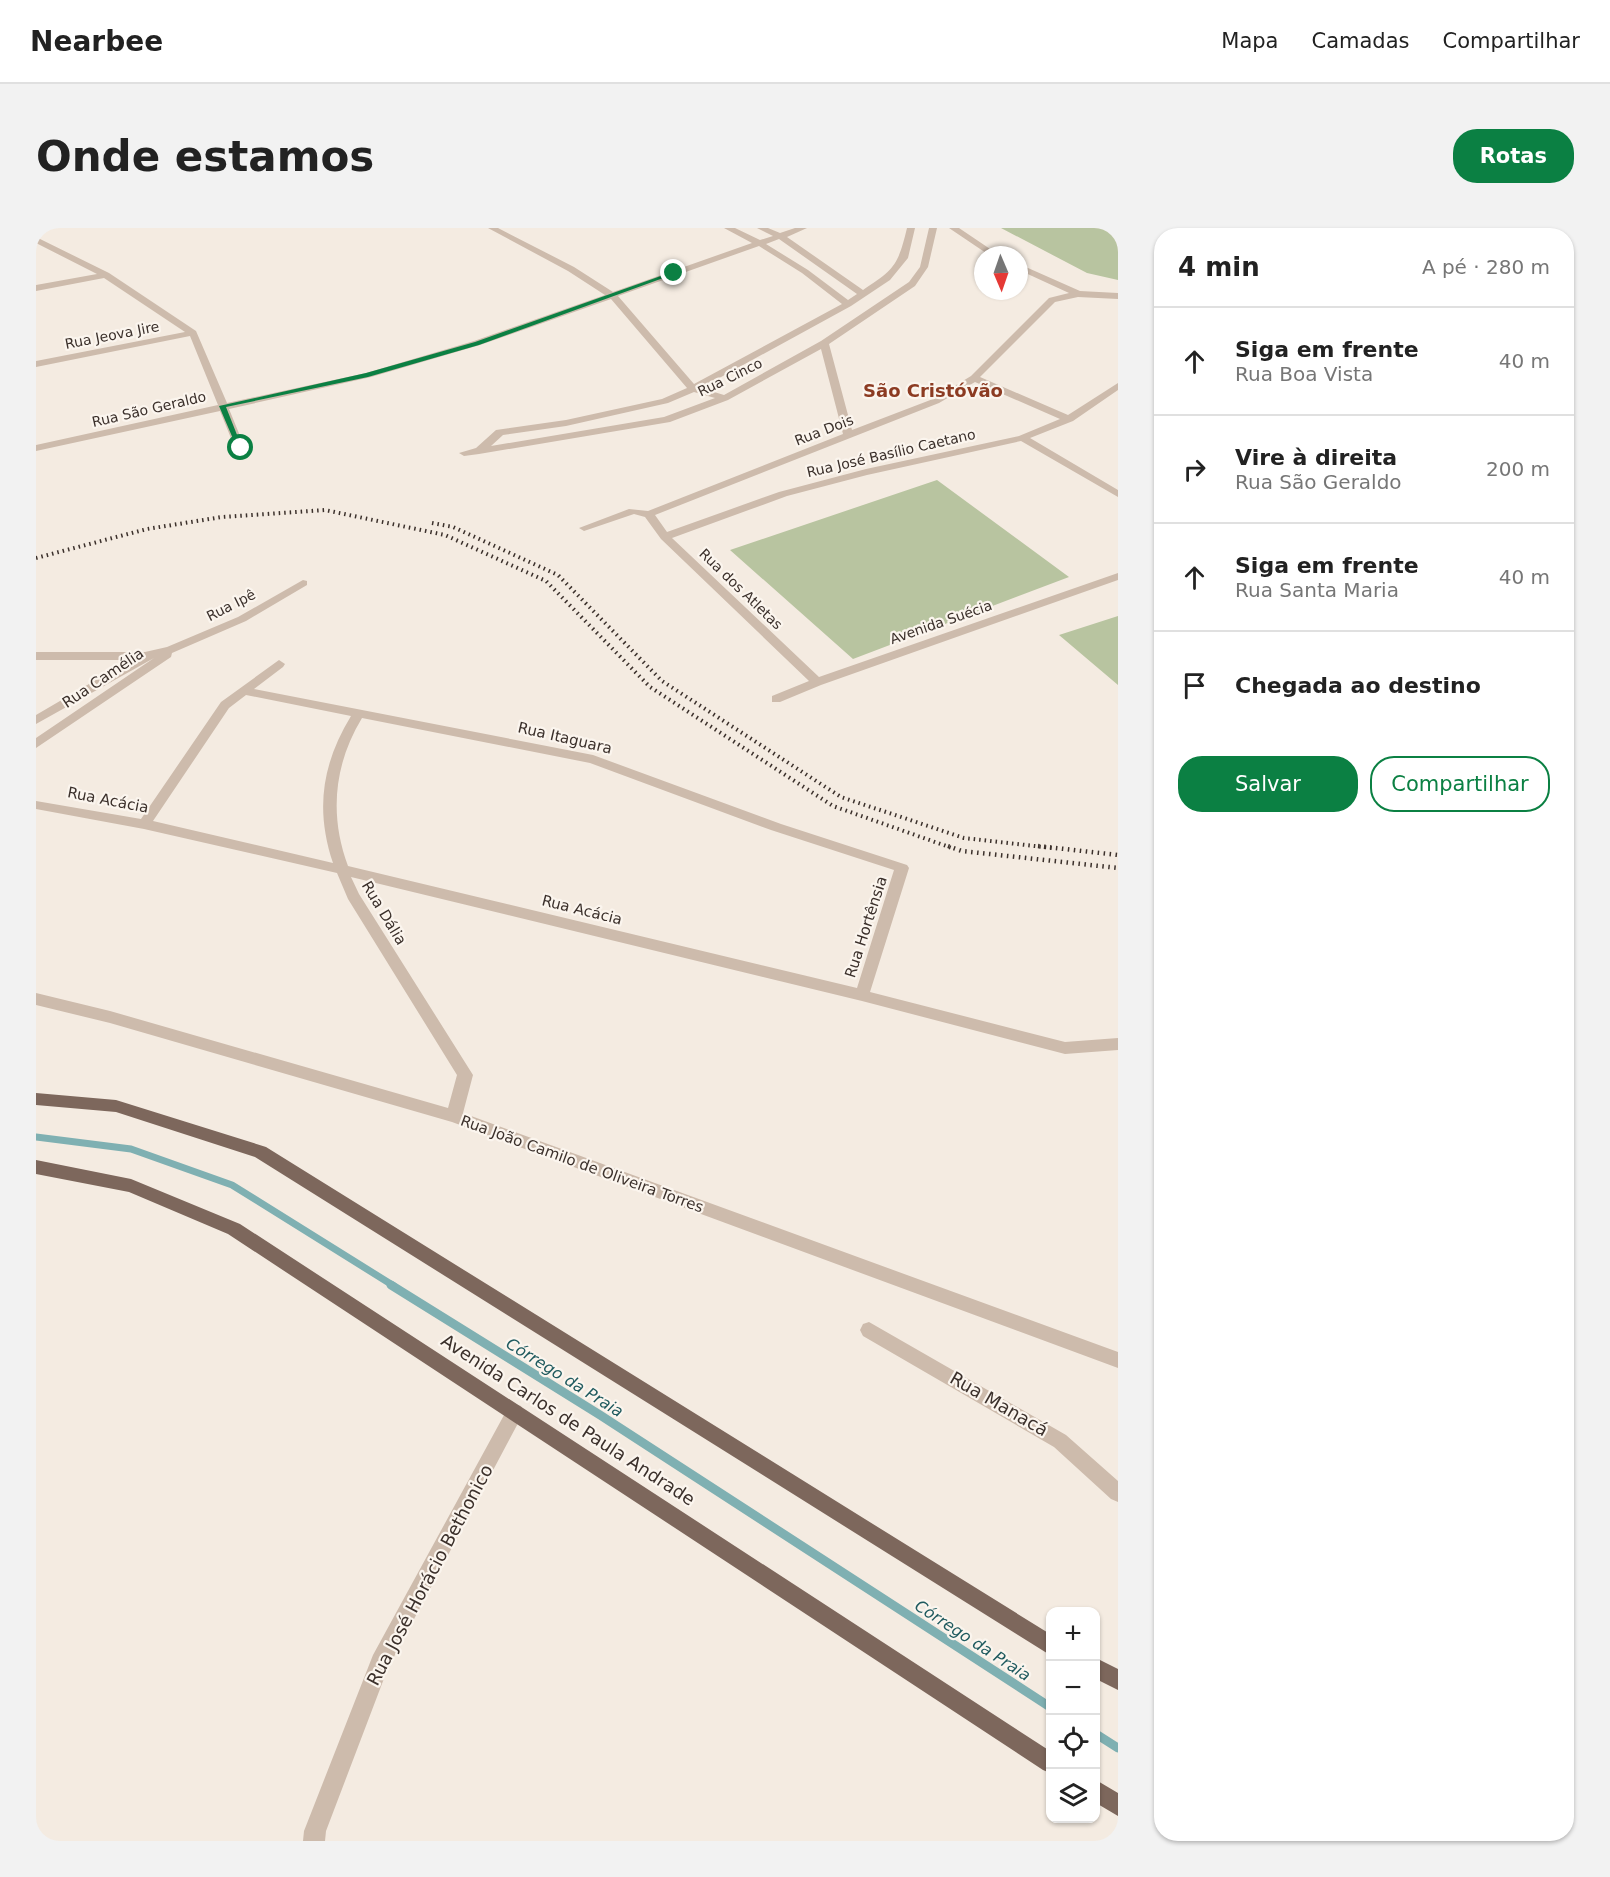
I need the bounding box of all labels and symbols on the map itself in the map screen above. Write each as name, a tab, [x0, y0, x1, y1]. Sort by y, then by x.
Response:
north arrow	[974, 246, 1028, 300]
route end	[660, 259, 686, 285]
street label: Rua Jeova Jire	[64, 318, 160, 352]
street label: Rua Cinco	[695, 355, 765, 399]
district label: São Cristóvão	[863, 380, 1003, 401]
street label: Rua São Geraldo	[90, 388, 208, 430]
street label: Rua Dois	[792, 412, 856, 448]
street label: Rua José Basílio Caetano	[805, 426, 977, 480]
route start	[227, 434, 253, 460]
street label: Rua dos Atletas	[696, 545, 786, 633]
street label: Rua Ipê	[204, 586, 258, 624]
street label: Avenida Suécia	[888, 597, 994, 647]
street label: Rua Camélia	[59, 644, 147, 712]
street label: Rua Itaguara	[516, 718, 614, 758]
street label: Rua Acácia	[66, 783, 150, 817]
street label: Rua Hortênsia	[841, 874, 891, 980]
street label: Rua Dália	[358, 878, 410, 948]
street label: Rua Acácia	[540, 891, 624, 929]
street label: Rua João Camilo de Oliveira Torres	[458, 1112, 706, 1216]
street label: Avenida Carlos de Paula Andrade	[437, 1330, 699, 1510]
water label: Córrego da Praia	[503, 1334, 627, 1421]
street label: Rua Manacá	[946, 1367, 1052, 1440]
street label: Rua José Horácio Bethonico	[362, 1461, 497, 1689]
water label: Córrego da Praia	[911, 1596, 1034, 1685]

